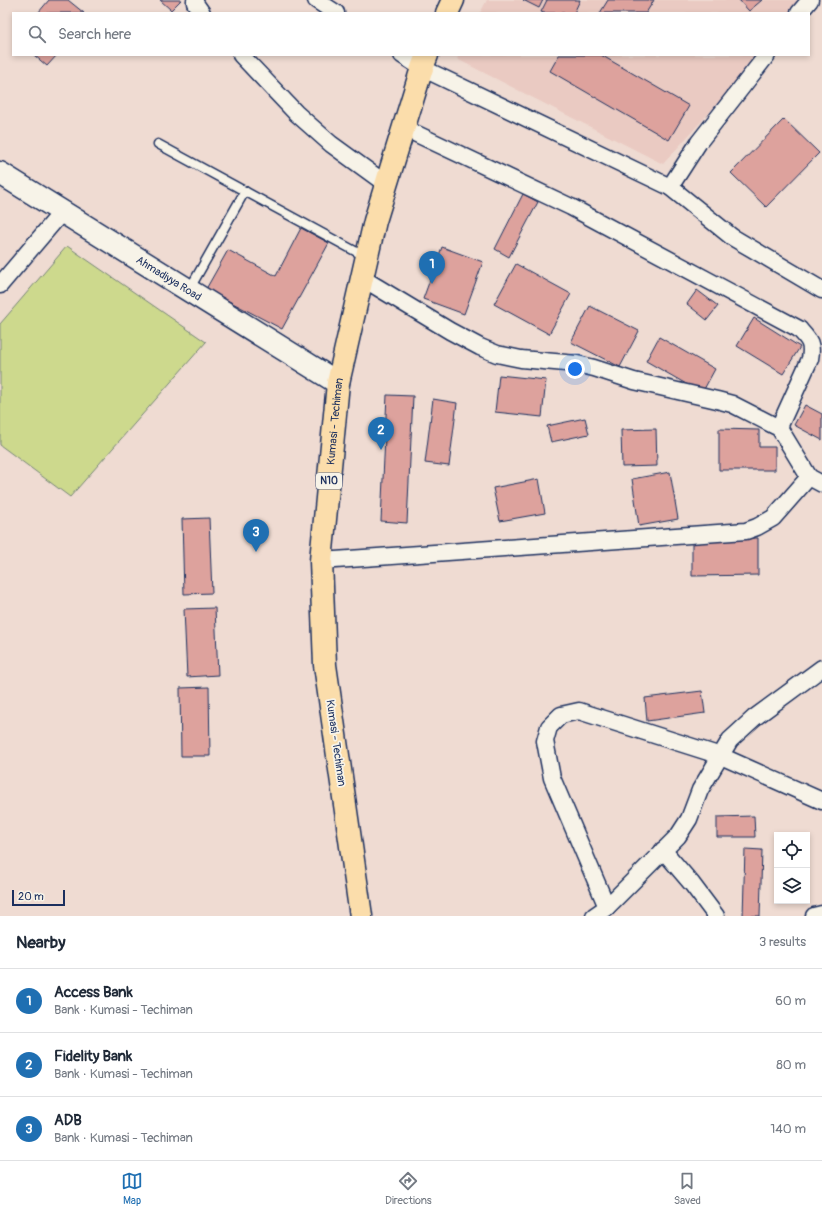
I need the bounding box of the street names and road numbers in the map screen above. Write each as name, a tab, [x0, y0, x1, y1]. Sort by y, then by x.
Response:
street label: Ahmadiyya Road	[134, 253, 204, 303]
street label: Kumasi - Techiman	[324, 376, 346, 465]
road number: N10	[316, 473, 342, 489]
street label: Kumasi - Techiman	[323, 699, 349, 787]

